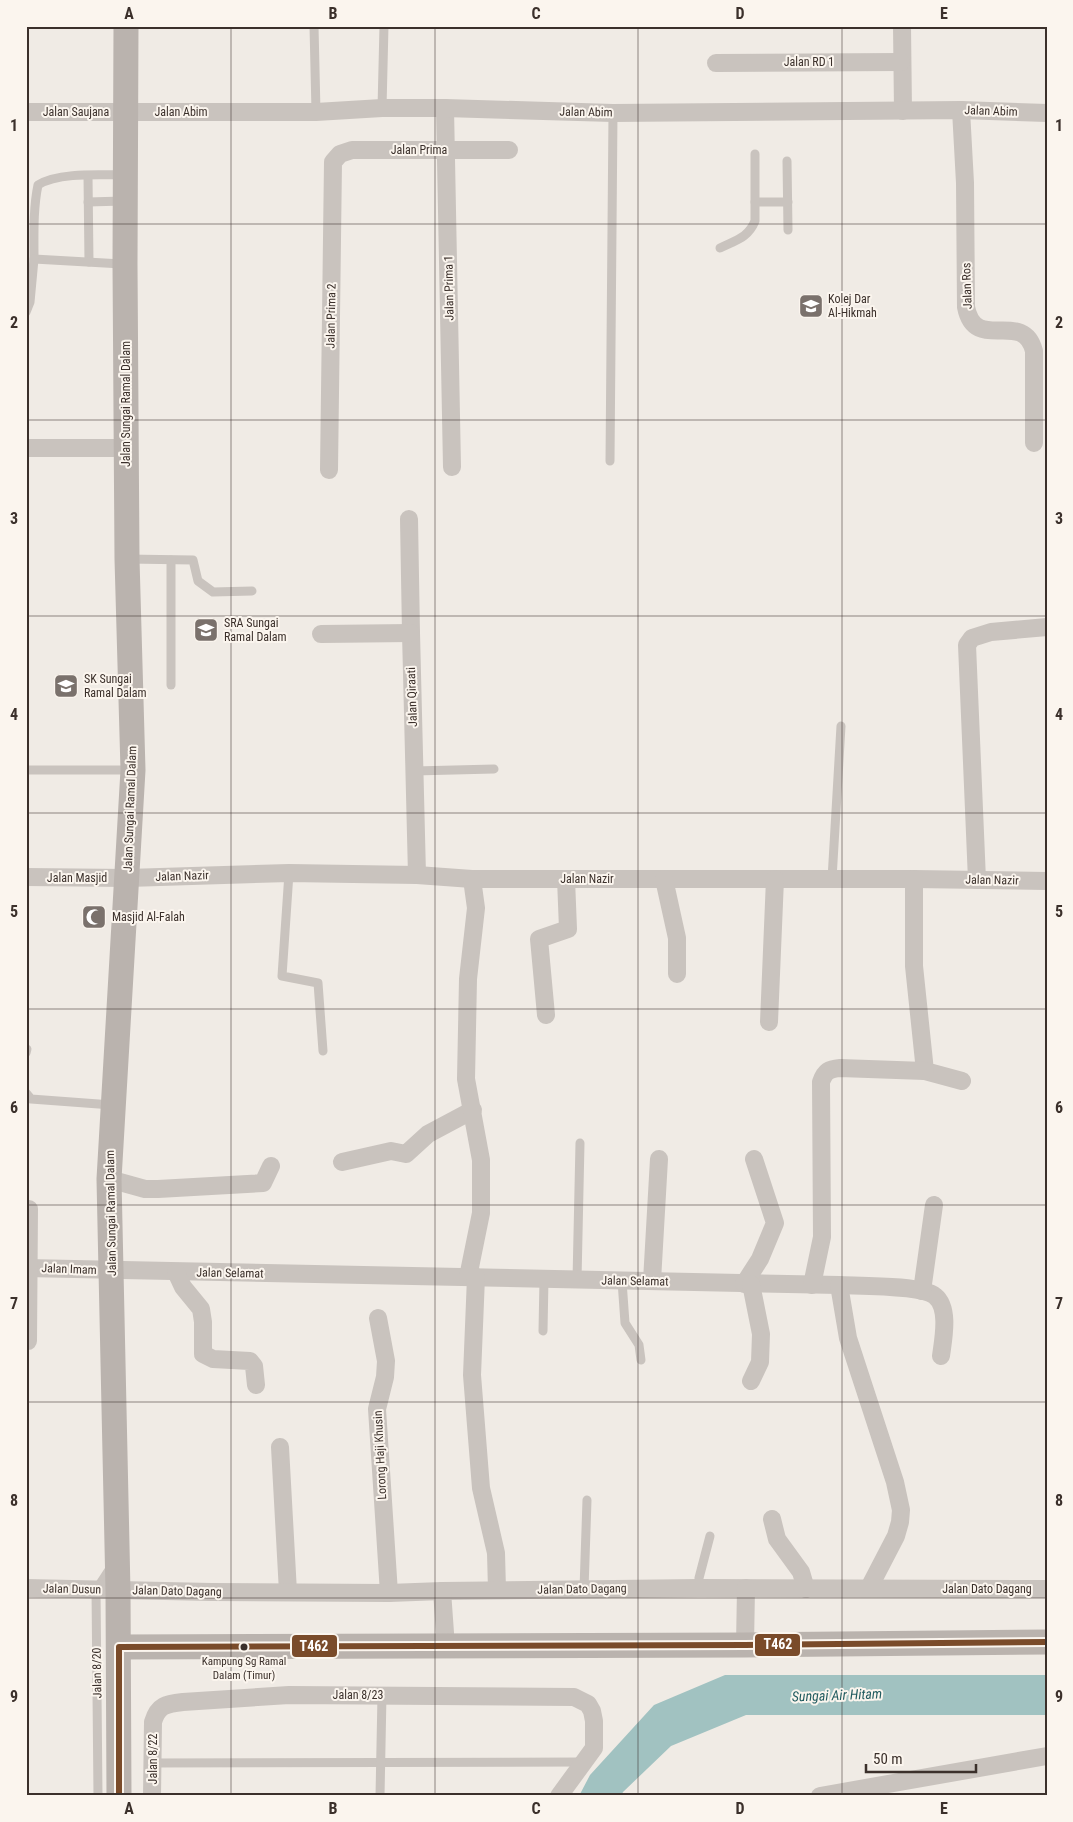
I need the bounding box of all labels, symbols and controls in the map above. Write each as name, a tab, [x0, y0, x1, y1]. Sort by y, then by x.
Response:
text: A	[124, 4, 134, 23]
text: B	[329, 4, 338, 23]
text: C	[531, 4, 541, 23]
text: D	[735, 4, 745, 23]
text: E	[940, 4, 948, 23]
street label: Jalan RD 1	[784, 55, 834, 69]
street label: Jalan Abim	[964, 103, 1018, 119]
street label: Jalan Saujana	[43, 105, 109, 119]
street label: Jalan Abim	[154, 105, 208, 119]
street label: Jalan Abim	[559, 105, 613, 119]
text: 1	[10, 116, 18, 135]
text: 1	[1055, 116, 1063, 135]
street label: Jalan Prima	[391, 143, 447, 157]
street label: Jalan Prima 1	[441, 255, 457, 321]
street label: Jalan Ros	[959, 263, 975, 309]
street label: Jalan Prima 2	[323, 283, 339, 349]
place label: Kolej Dar Al-Hikmah	[828, 292, 877, 320]
school or university icon: Kolej Dar Al-Hikmah	[798, 293, 824, 319]
text: 2	[10, 313, 18, 332]
text: 2	[1055, 313, 1063, 332]
street label: Jalan Sungai Ramal Dalam	[119, 341, 133, 467]
text: 3	[10, 509, 18, 528]
text: 3	[1055, 509, 1063, 528]
place label: SRA Sungai Ramal Dalam	[224, 616, 287, 644]
school or university icon: SRA Sungai Ramal Dalam	[193, 617, 219, 643]
street label: Jalan Qiraati	[404, 667, 420, 727]
place label: SK Sungai Ramal Dalam	[84, 672, 147, 700]
school or university icon: SK Sungai Ramal Dalam	[53, 673, 79, 699]
text: 4	[10, 705, 18, 724]
text: 4	[1055, 705, 1063, 724]
street label: Jalan Sungai Ramal Dalam	[121, 746, 139, 872]
street label: Jalan Nazir	[155, 868, 209, 884]
street label: Jalan Masjid	[47, 871, 107, 885]
street label: Jalan Nazir	[560, 872, 614, 886]
street label: Jalan Nazir	[965, 873, 1019, 887]
text: 5	[10, 902, 18, 921]
text: 5	[1055, 902, 1063, 921]
mosque icon: Masjid Al-Falah	[81, 904, 107, 930]
place label: Masjid Al-Falah	[112, 910, 185, 924]
text: 6	[10, 1098, 18, 1117]
text: 6	[1055, 1098, 1063, 1117]
street label: Jalan Sungai Ramal Dalam	[103, 1150, 119, 1276]
street label: Jalan Imam	[41, 1261, 97, 1277]
street label: Jalan Selamat	[196, 1265, 264, 1281]
street label: Jalan Selamat	[601, 1273, 669, 1289]
text: 7	[10, 1294, 18, 1313]
text: 7	[1055, 1294, 1063, 1313]
street label: Lorong Haji Khusin	[371, 1410, 389, 1500]
text: 8	[10, 1491, 18, 1510]
text: 8	[1055, 1491, 1063, 1510]
street label: Jalan Dusun	[43, 1581, 101, 1597]
street label: Jalan Dato Dagang	[537, 1581, 627, 1597]
street label: Jalan Dato Dagang	[942, 1582, 1032, 1596]
street label: Jalan Dato Dagang	[132, 1583, 222, 1599]
line badge: T462	[754, 1633, 801, 1657]
line badge: T462	[291, 1634, 338, 1658]
text: T462	[764, 1636, 792, 1652]
text: T462	[300, 1638, 328, 1654]
marker: Kampung Sg Ramal Dalam (Timur)	[239, 1642, 249, 1652]
street label: Jalan 8/20	[90, 1647, 104, 1699]
place label: Kampung Sg Ramal Dalam (Timur)	[202, 1655, 286, 1682]
water label: Sungai Air Hitam	[792, 1685, 882, 1705]
text: 9	[10, 1687, 18, 1706]
text: 9	[1055, 1687, 1063, 1706]
street label: Jalan 8/23	[333, 1688, 383, 1702]
street label: Jalan 8/22	[146, 1734, 160, 1784]
scale bar	[866, 1742, 976, 1774]
text: 50 m	[873, 1750, 903, 1768]
text: A	[124, 1799, 134, 1818]
text: B	[329, 1799, 338, 1818]
text: C	[531, 1799, 541, 1818]
text: D	[735, 1799, 745, 1818]
text: E	[940, 1799, 948, 1818]

